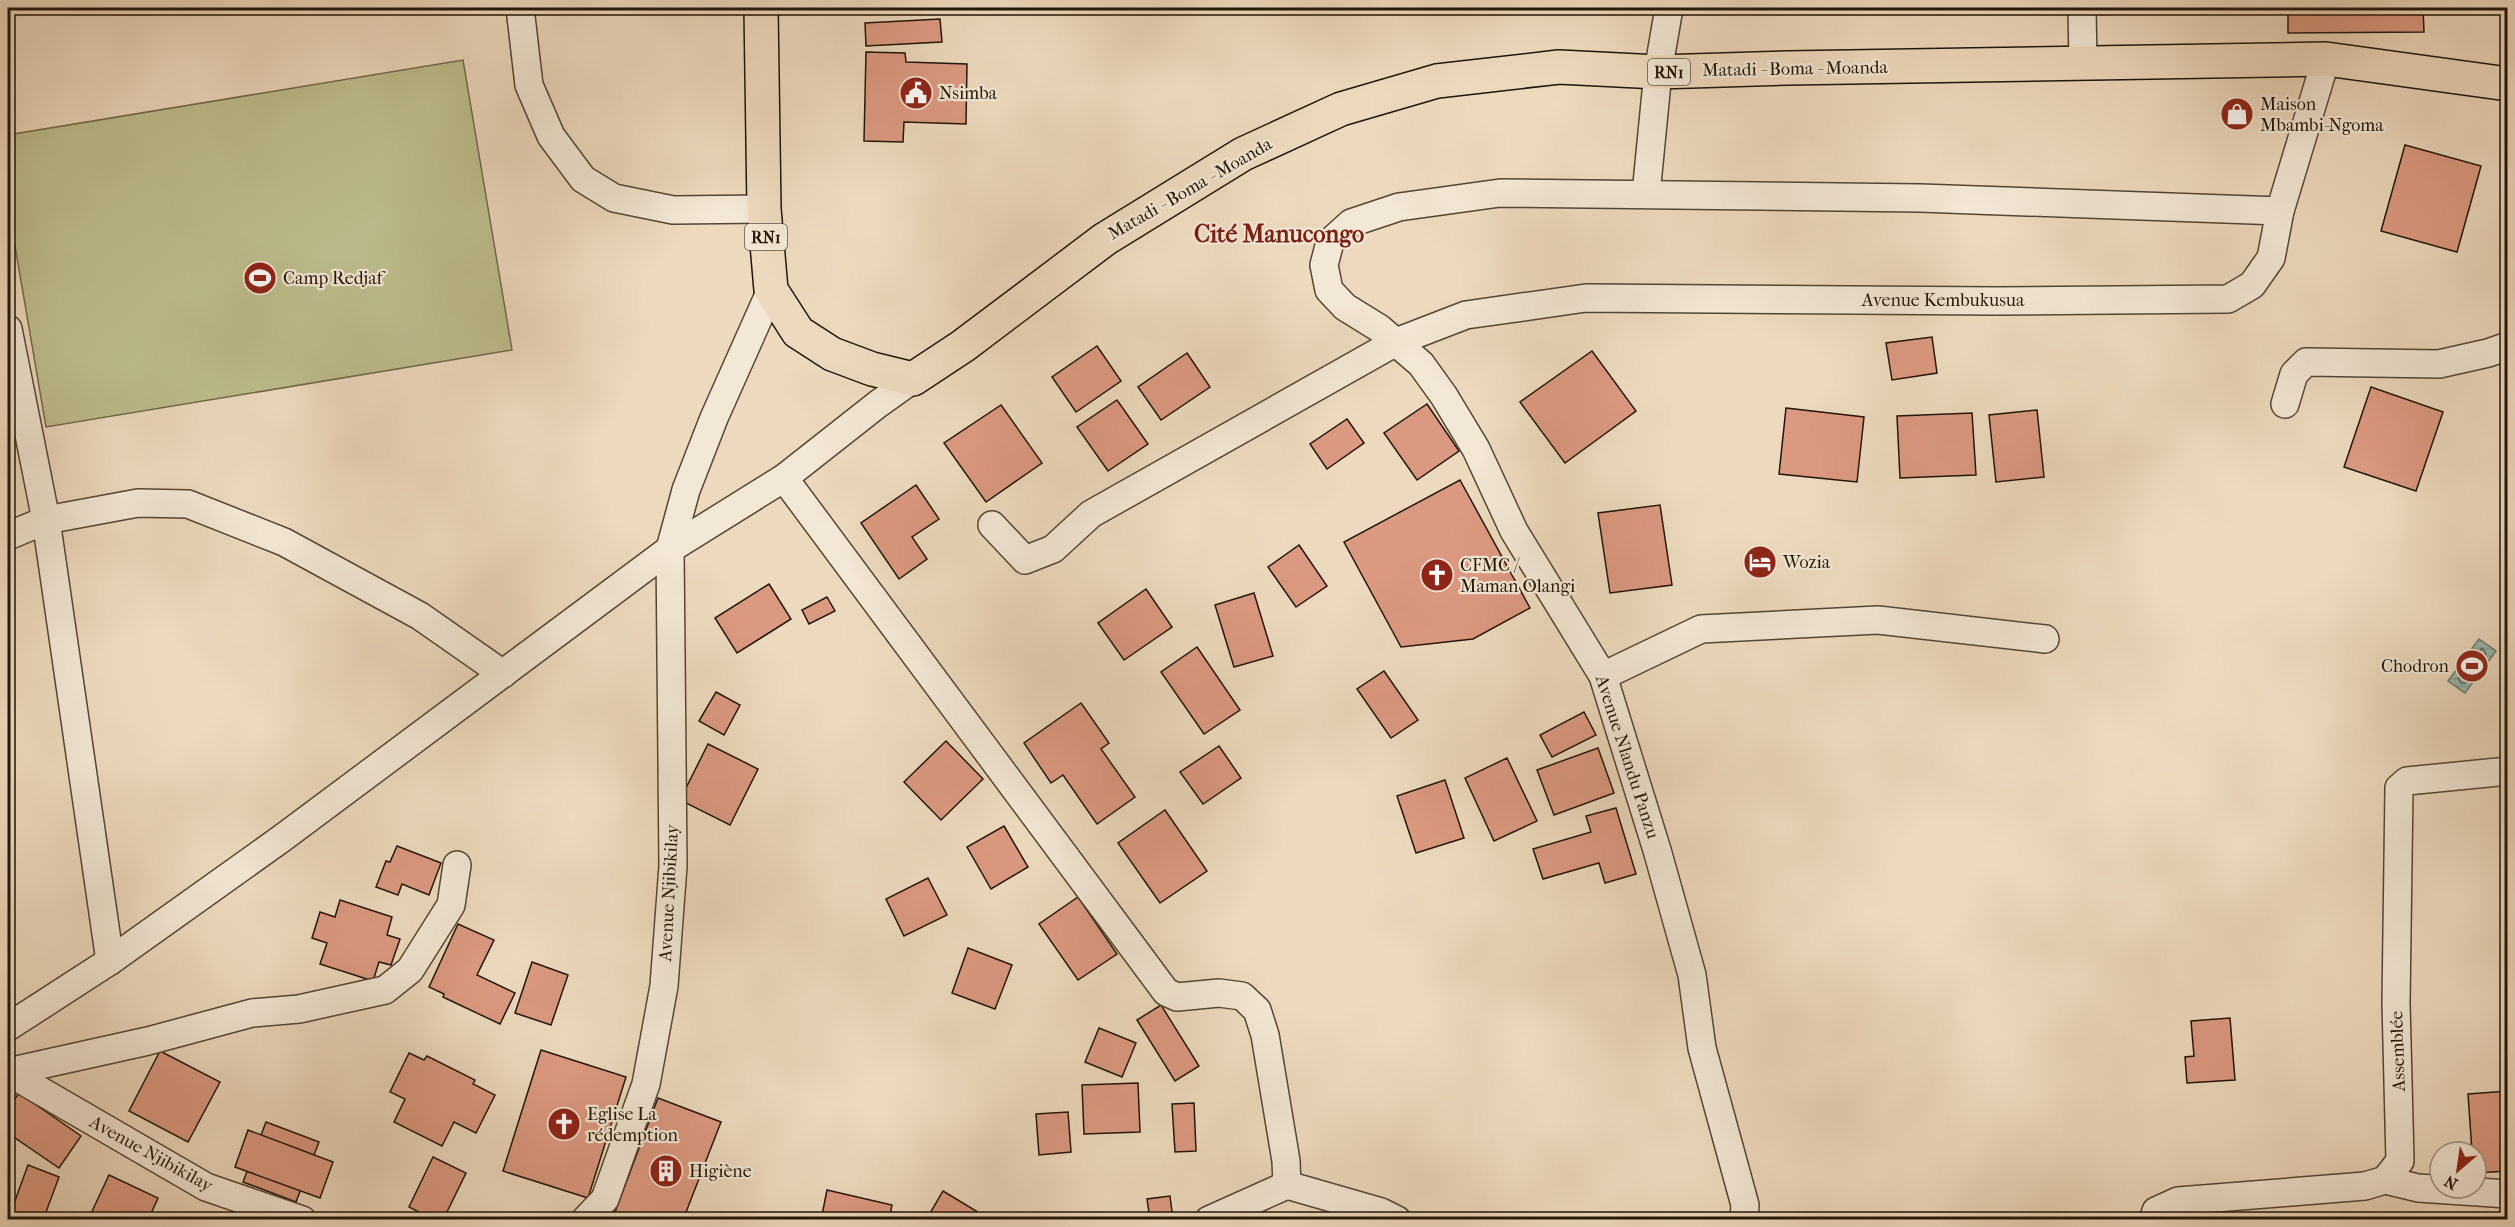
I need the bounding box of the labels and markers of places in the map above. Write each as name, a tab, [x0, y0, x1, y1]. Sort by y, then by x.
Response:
public building icon: Nsimba	[898, 75, 934, 111]
place label: Nsimba	[939, 83, 998, 104]
place label: Maison Mbambi-Ngoma	[2260, 94, 2384, 136]
shop icon: Maison Mbambi-Ngoma	[2219, 96, 2255, 132]
sports icon: Camp Redjaf	[242, 260, 278, 296]
place label: Camp Redjaf	[283, 268, 386, 289]
hotel icon: Wozia	[1742, 544, 1778, 580]
place label: Wozia	[1782, 552, 1831, 573]
place label: CFMC / Maman Olangi	[1460, 555, 1576, 597]
church icon: CFMC / Maman Olangi	[1419, 557, 1455, 593]
sports icon: Chodron	[2454, 648, 2490, 684]
place label: Chodron	[2381, 656, 2450, 677]
place label: Eglise La rédemption	[587, 1104, 678, 1146]
church icon: Eglise La rédemption	[546, 1106, 582, 1142]
building icon: Higiène	[648, 1153, 684, 1189]
place label: Higiène	[689, 1161, 752, 1182]

